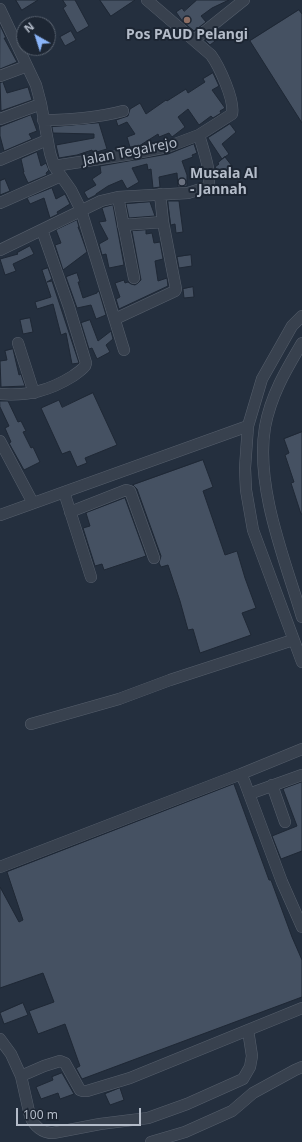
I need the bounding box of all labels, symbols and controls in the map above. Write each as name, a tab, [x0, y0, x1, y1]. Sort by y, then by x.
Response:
marker: Pos PAUD Pelangi	[182, 15, 192, 25]
north arrow	[16, 16, 56, 56]
text: N	[21, 18, 37, 36]
place label: Pos PAUD Pelangi	[126, 27, 248, 43]
street label: Jalan Tegalrejo	[81, 135, 179, 169]
place label: Musala Al - Jannah	[190, 166, 258, 198]
marker: Musala Al - Jannah	[177, 177, 187, 187]
scale bar	[18, 1100, 143, 1126]
text: 100 m	[23, 1106, 58, 1123]

